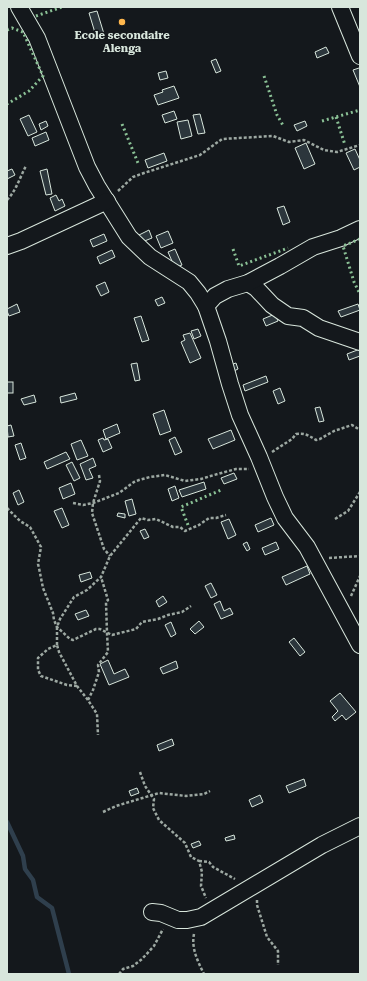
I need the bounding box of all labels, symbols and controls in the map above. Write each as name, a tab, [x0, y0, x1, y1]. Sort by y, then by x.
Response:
marker: Ecole secondaire Alenga	[117, 17, 127, 27]
place label: Ecole secondaire Alenga	[74, 29, 170, 55]

